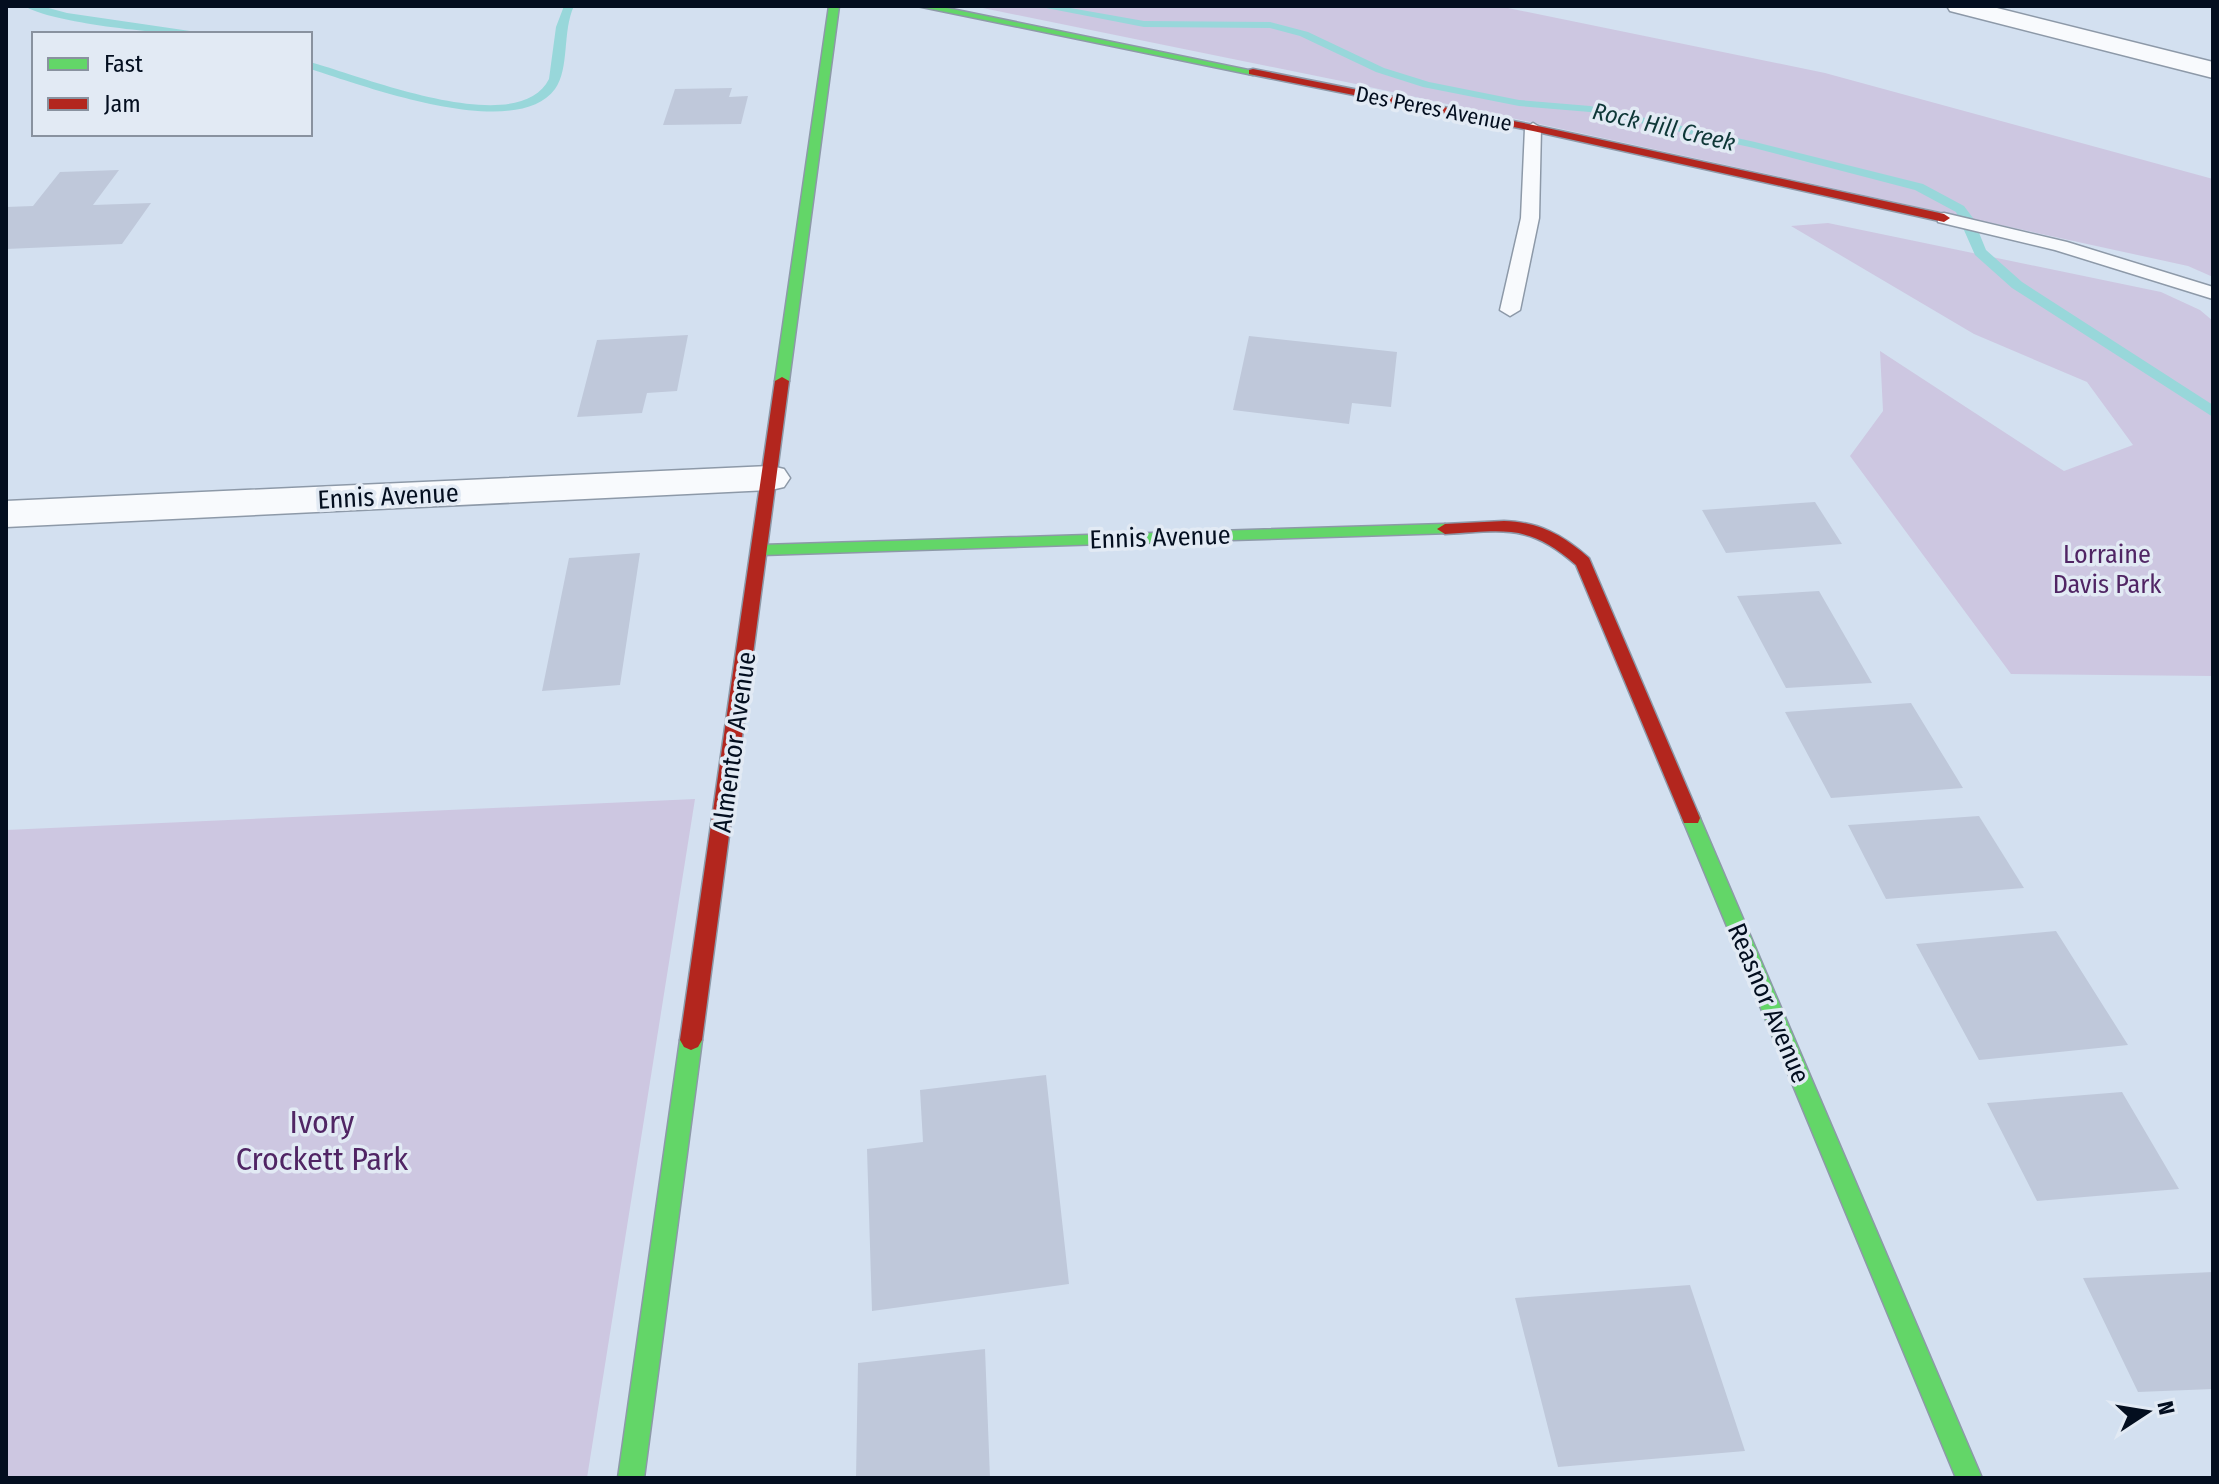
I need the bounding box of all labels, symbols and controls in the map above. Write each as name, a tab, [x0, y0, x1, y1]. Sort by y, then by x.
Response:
legend	[32, 32, 312, 136]
text: Fast	[104, 50, 143, 78]
street label: Des Peres Avenue	[1354, 80, 1514, 137]
text: Jam	[104, 90, 141, 118]
water label: Rock Hill Creek	[1590, 97, 1738, 157]
street label: Ennis Avenue	[317, 477, 459, 516]
street label: Ennis Avenue	[1089, 520, 1231, 555]
park label: Lorraine Davis Park	[2053, 539, 2162, 600]
street label: Almentor Avenue	[706, 650, 763, 834]
street label: Reasnor Avenue	[1721, 919, 1816, 1088]
park label: Ivory Crockett Park	[236, 1103, 408, 1178]
north arrow	[2107, 1372, 2187, 1452]
text: N	[2151, 1399, 2181, 1417]

